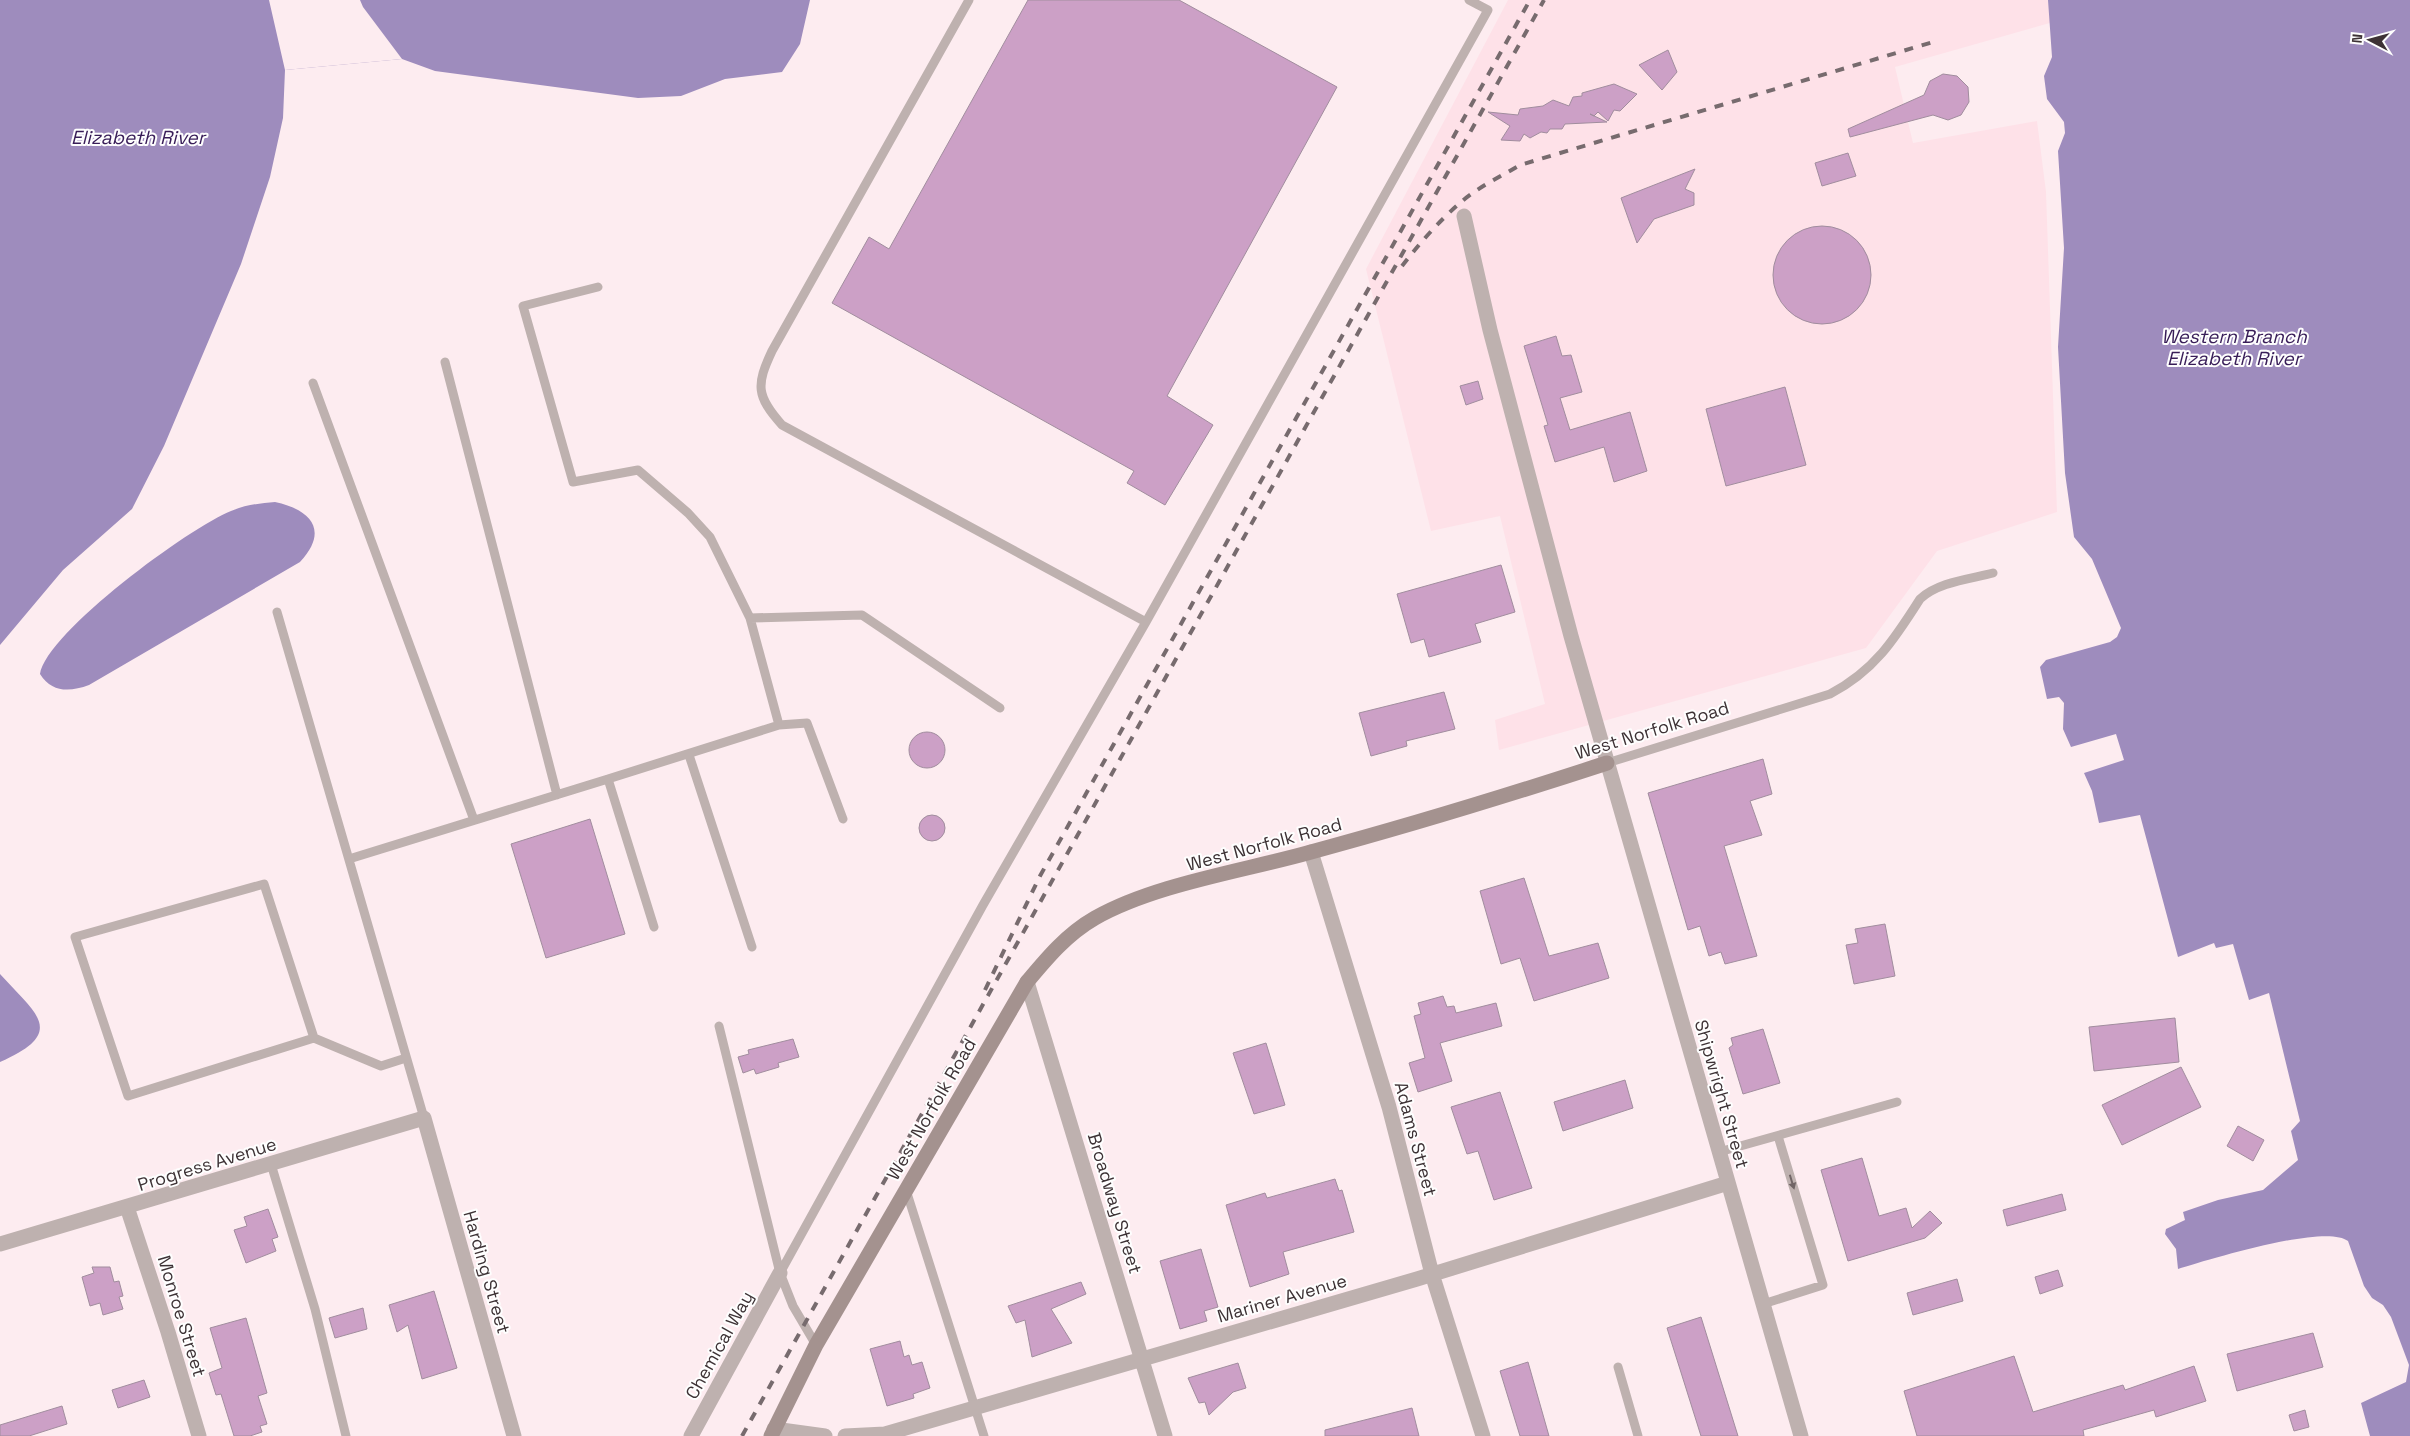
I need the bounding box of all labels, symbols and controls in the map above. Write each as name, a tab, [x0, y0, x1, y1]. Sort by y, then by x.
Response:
north arrow	[2345, 15, 2395, 65]
text: N	[2348, 33, 2367, 44]
water label: Elizabeth River	[71, 125, 207, 150]
water label: Western Branch Elizabeth River	[2161, 324, 2307, 371]
street label: West Norfolk Road	[1572, 696, 1732, 764]
street label: West Norfolk Road	[1184, 812, 1344, 876]
street label: Shipwright Street	[1690, 1017, 1754, 1171]
street label: West Norfolk Road	[881, 1034, 981, 1184]
street label: Adams Street	[1390, 1079, 1442, 1199]
street label: Broadway Street	[1083, 1130, 1147, 1276]
street label: Progress Avenue	[135, 1132, 279, 1196]
one-way arrow	[1789, 1175, 1797, 1190]
street label: Harding Street	[458, 1208, 516, 1336]
street label: Monroe Street	[153, 1253, 211, 1379]
street label: Mariner Avenue	[1215, 1269, 1349, 1327]
street label: Chemical Way	[680, 1287, 758, 1403]

